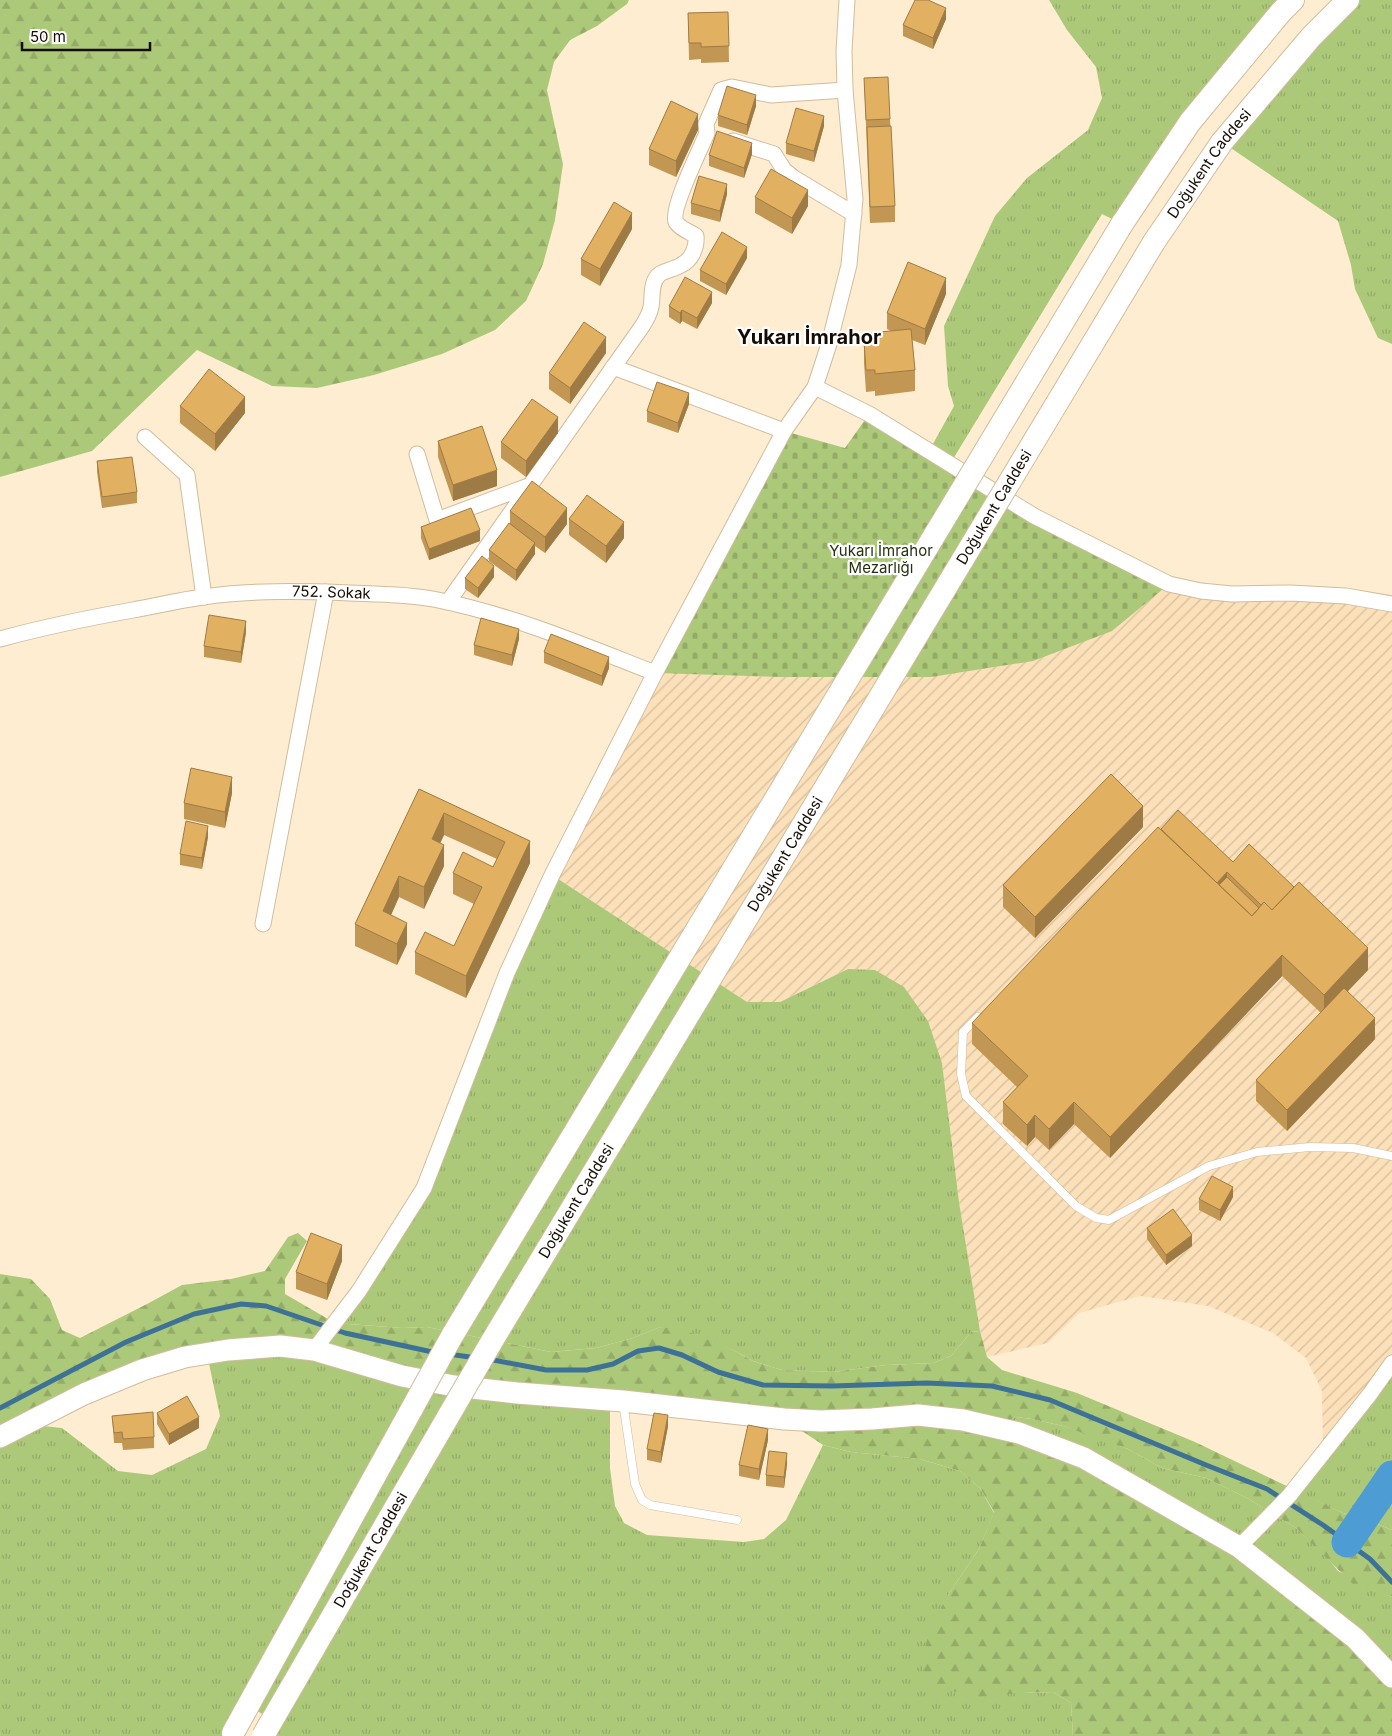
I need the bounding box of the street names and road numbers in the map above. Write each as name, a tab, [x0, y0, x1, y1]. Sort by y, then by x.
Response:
street label: Doğukent Caddesi	[1163, 105, 1255, 222]
street label: Doğukent Caddesi	[952, 446, 1036, 568]
street label: 752. Sokak	[292, 582, 372, 603]
street label: Doğukent Caddesi	[743, 793, 827, 915]
street label: Doğukent Caddesi	[534, 1140, 618, 1262]
street label: Doğukent Caddesi	[329, 1488, 411, 1611]

